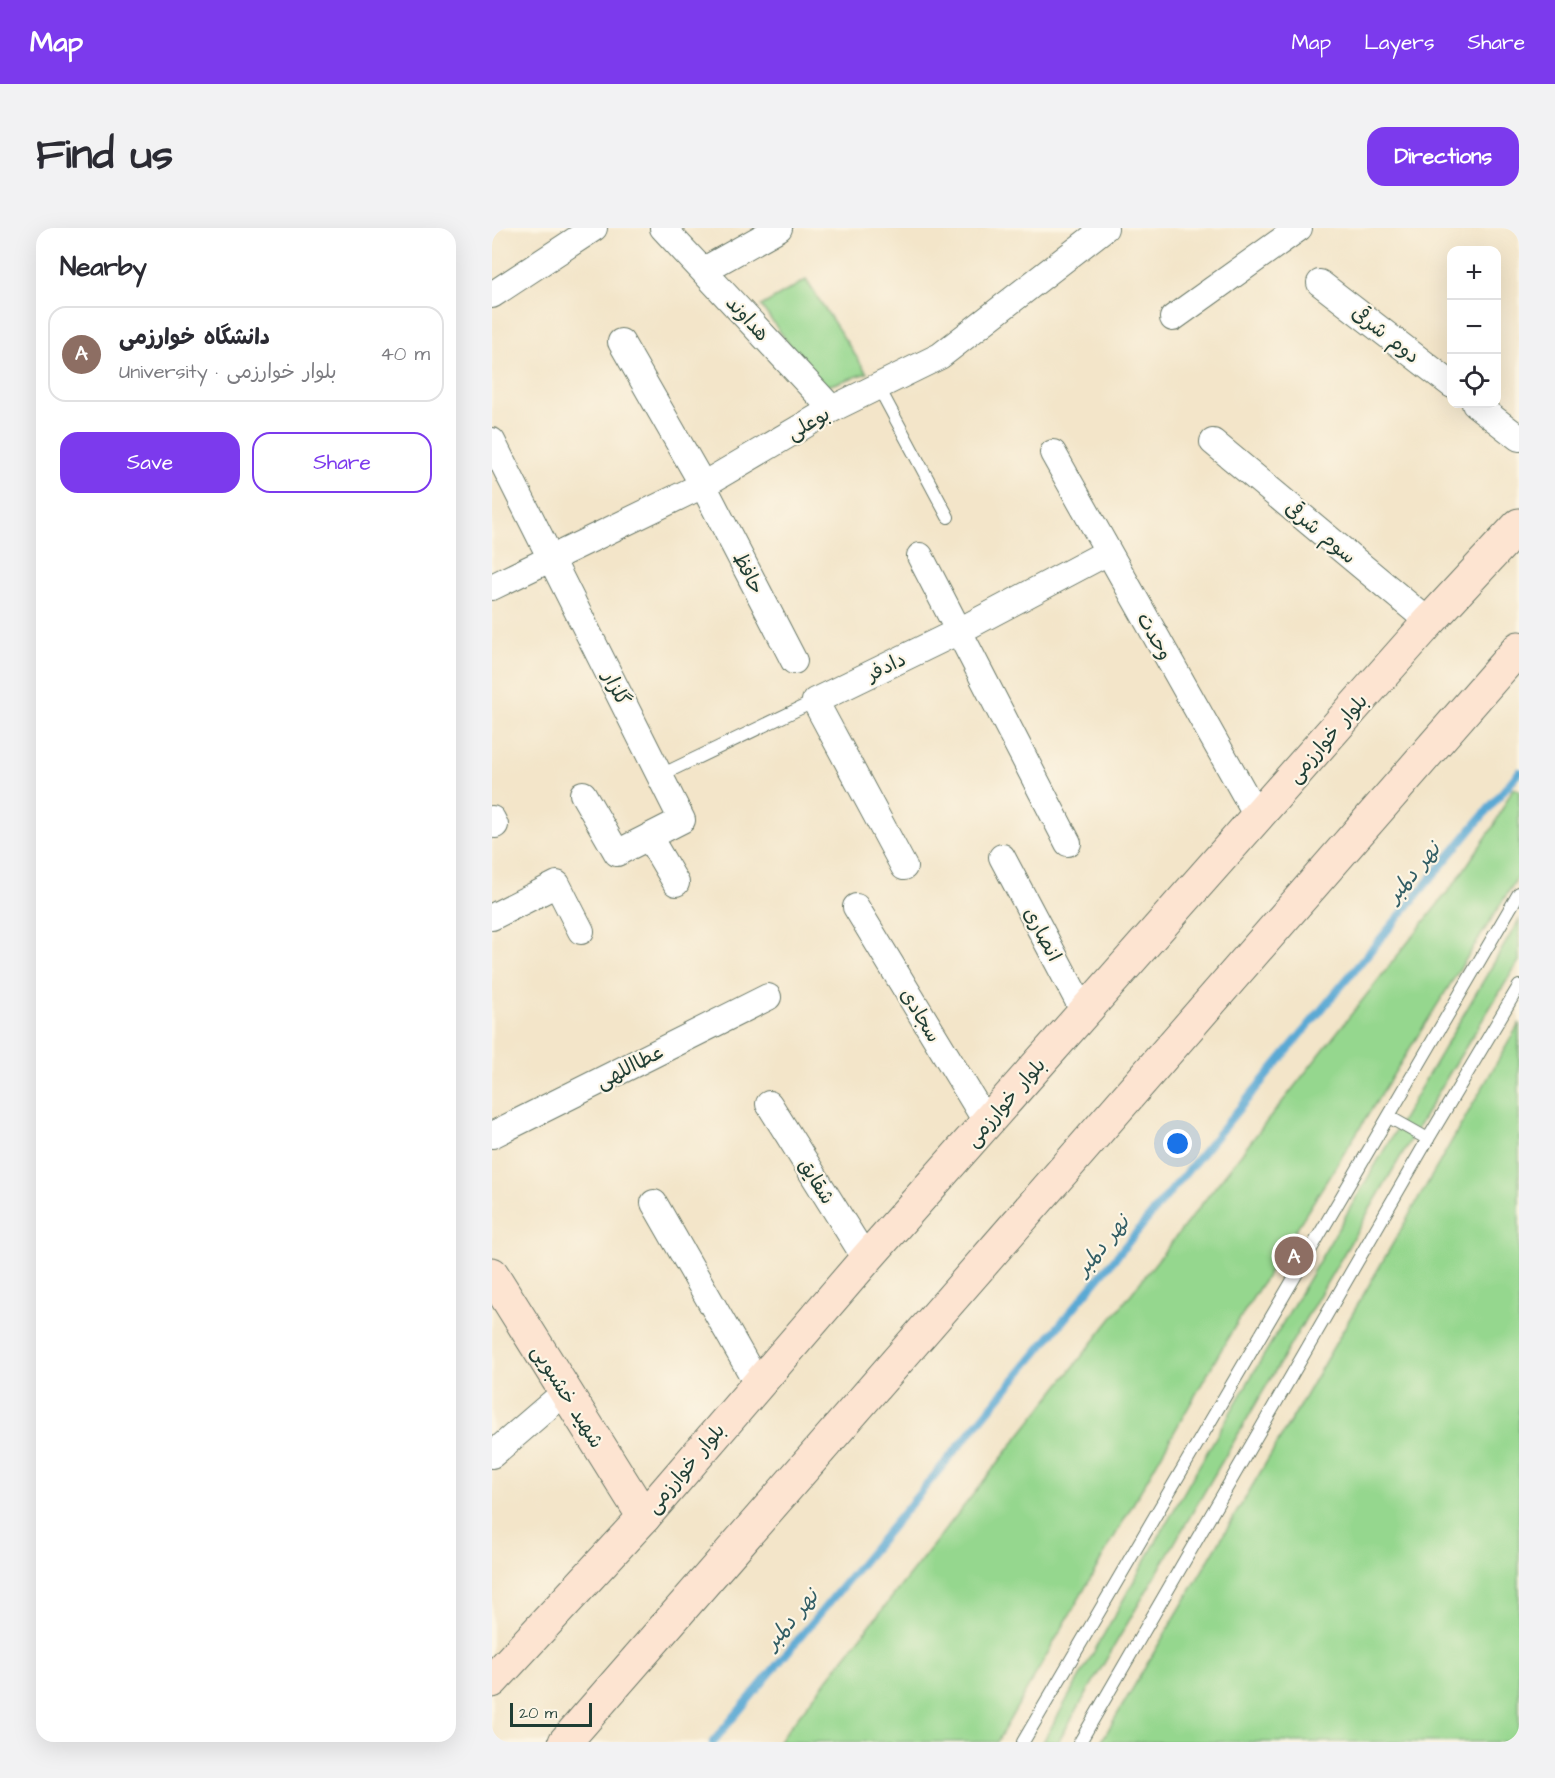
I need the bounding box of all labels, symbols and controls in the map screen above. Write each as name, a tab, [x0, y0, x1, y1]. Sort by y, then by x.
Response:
text: Map	[30, 23, 83, 62]
text: Map	[1291, 28, 1331, 57]
text: Layers	[1364, 28, 1434, 57]
text: Share	[1467, 28, 1525, 57]
text: Find us	[36, 127, 173, 185]
button: Directions	[1367, 127, 1519, 186]
map controls	[1447, 246, 1501, 408]
button: +	[1447, 246, 1501, 300]
text: Nearby	[60, 249, 147, 285]
street label: هداوند	[719, 290, 776, 348]
street label: دوم شرقی	[1345, 299, 1425, 371]
button: −	[1447, 300, 1501, 354]
text: دانشگاه خوارزمی	[119, 322, 270, 353]
text: A	[75, 340, 88, 368]
text: 40 m	[380, 340, 430, 368]
button: locate	[1447, 354, 1501, 408]
text: University · بلوار خوارزمی	[119, 358, 337, 386]
street label: بوعلی	[782, 400, 835, 447]
button: Save	[60, 432, 240, 493]
button: Share	[252, 432, 432, 493]
street label: سوم شرقی	[1278, 495, 1362, 572]
street label: حافظ	[726, 548, 771, 599]
street label: وحدت	[1130, 608, 1179, 665]
street label: دادفر	[860, 645, 911, 689]
street label: گلزار	[595, 664, 637, 711]
street label: بلوار خوارزمی	[1281, 688, 1374, 789]
water label: نهر دلمبر	[1378, 834, 1449, 911]
street label: انصاری	[1016, 902, 1068, 967]
street label: سجادی	[893, 983, 947, 1048]
street label: عطااللهی	[591, 1038, 670, 1096]
street label: بلوار خوارزمی	[959, 1052, 1052, 1153]
your location	[1163, 1129, 1192, 1158]
street label: شقایق	[791, 1153, 841, 1210]
water label: نهر دلمبر	[1067, 1207, 1138, 1284]
pin: A	[1274, 1234, 1314, 1278]
street label: شهید خشبویی	[524, 1339, 610, 1454]
street label: بلوار خوارزمی	[640, 1417, 732, 1520]
water label: نهر دلمبر	[756, 1581, 827, 1658]
scale bar	[510, 1700, 592, 1728]
text: 20 m	[519, 1702, 557, 1724]

